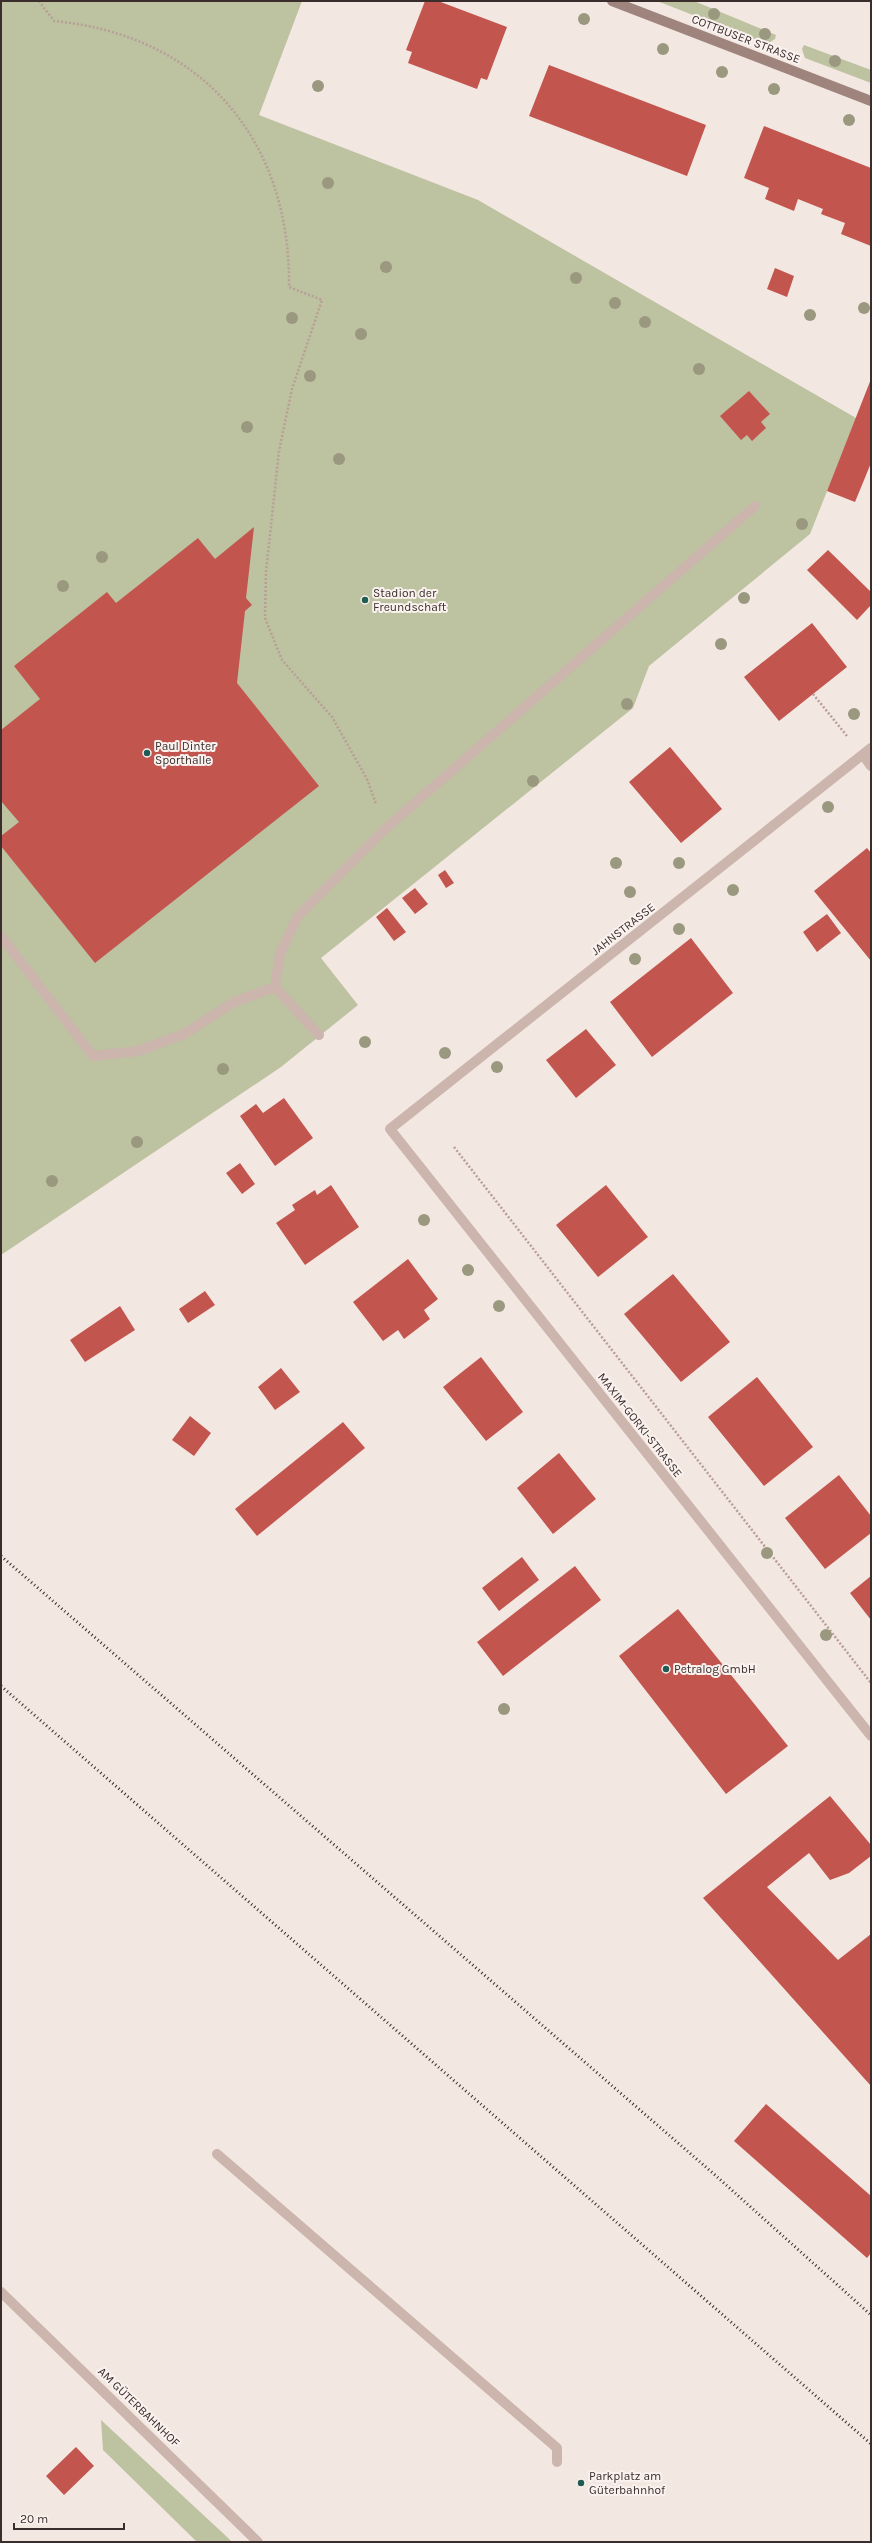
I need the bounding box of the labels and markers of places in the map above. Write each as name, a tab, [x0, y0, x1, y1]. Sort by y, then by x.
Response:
place label: Stadion der Freundschaft	[373, 586, 447, 614]
marker: Stadion der Freundschaft	[360, 595, 370, 605]
place label: Paul Dinter Sporthalle	[155, 739, 216, 767]
marker: Paul Dinter Sporthalle	[142, 748, 152, 758]
place label: Petralog GmbH	[674, 1662, 756, 1676]
marker: Petralog GmbH	[661, 1664, 671, 1674]
place label: Parkplatz am Güterbahnhof	[589, 2469, 666, 2497]
marker: Parkplatz am Güterbahnhof	[576, 2478, 586, 2488]

